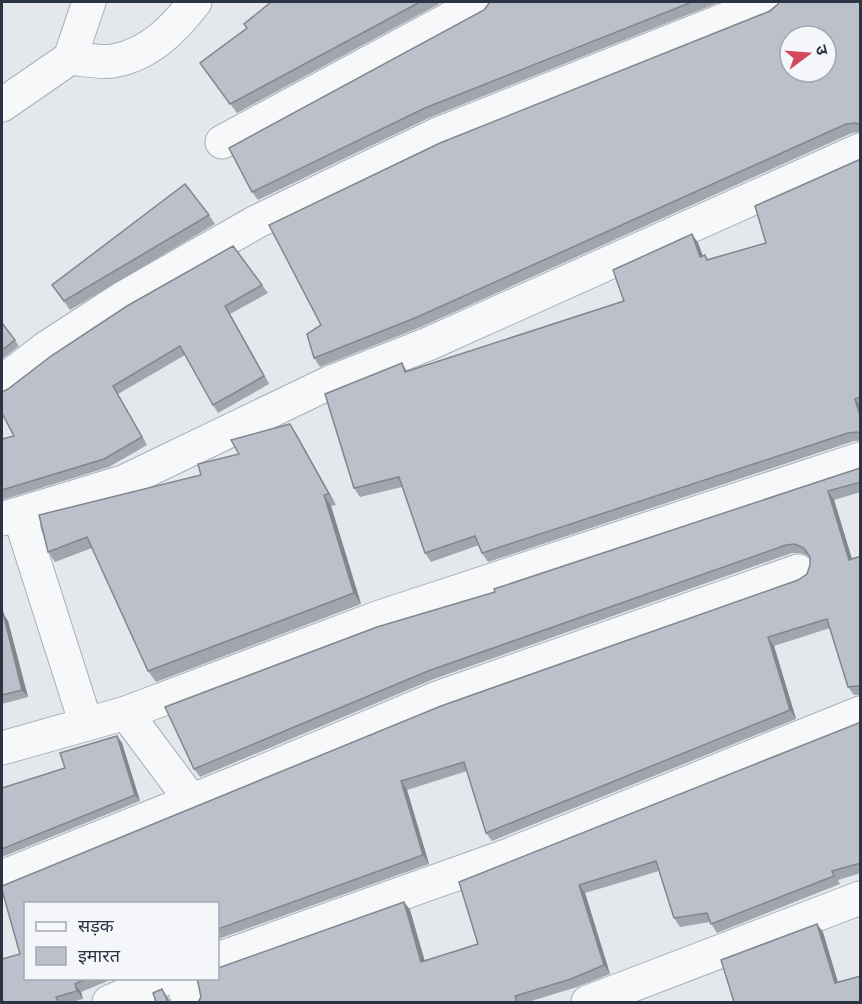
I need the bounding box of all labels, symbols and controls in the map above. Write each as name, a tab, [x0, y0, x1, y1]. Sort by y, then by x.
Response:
north arrow	[778, 24, 838, 84]
text: उ	[811, 42, 834, 58]
legend	[24, 902, 219, 980]
text: सड़क	[78, 913, 115, 937]
text: इमारत	[78, 943, 121, 967]

